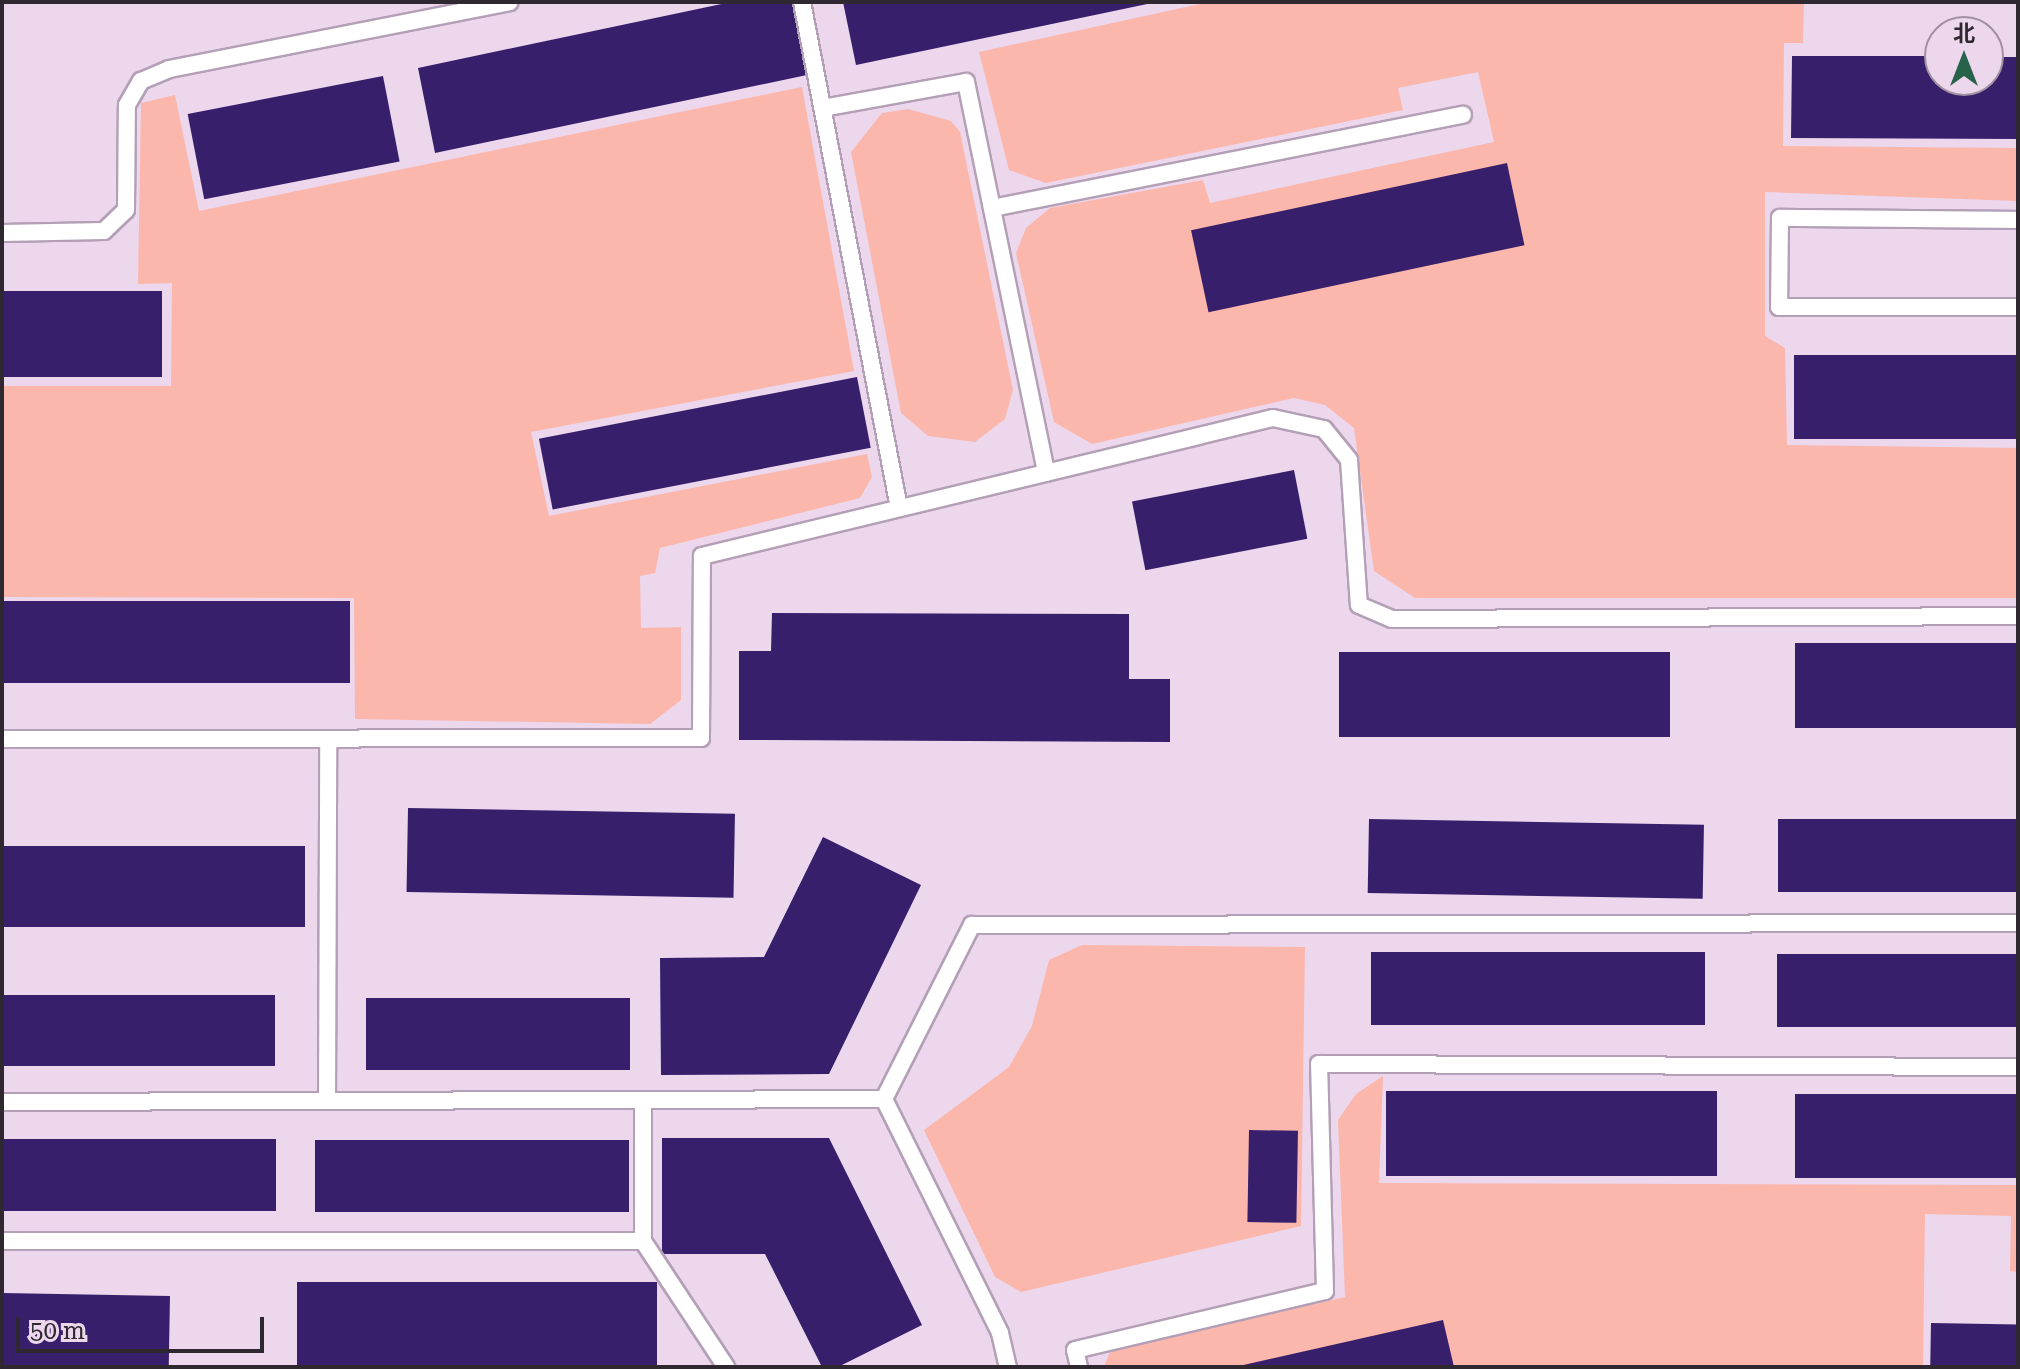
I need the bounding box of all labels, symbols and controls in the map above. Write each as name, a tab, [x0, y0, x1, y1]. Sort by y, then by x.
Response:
north arrow	[1924, 16, 2004, 96]
text: 北	[1953, 21, 1975, 46]
scale bar	[20, 1301, 268, 1351]
text: 50 m	[30, 1317, 85, 1345]

